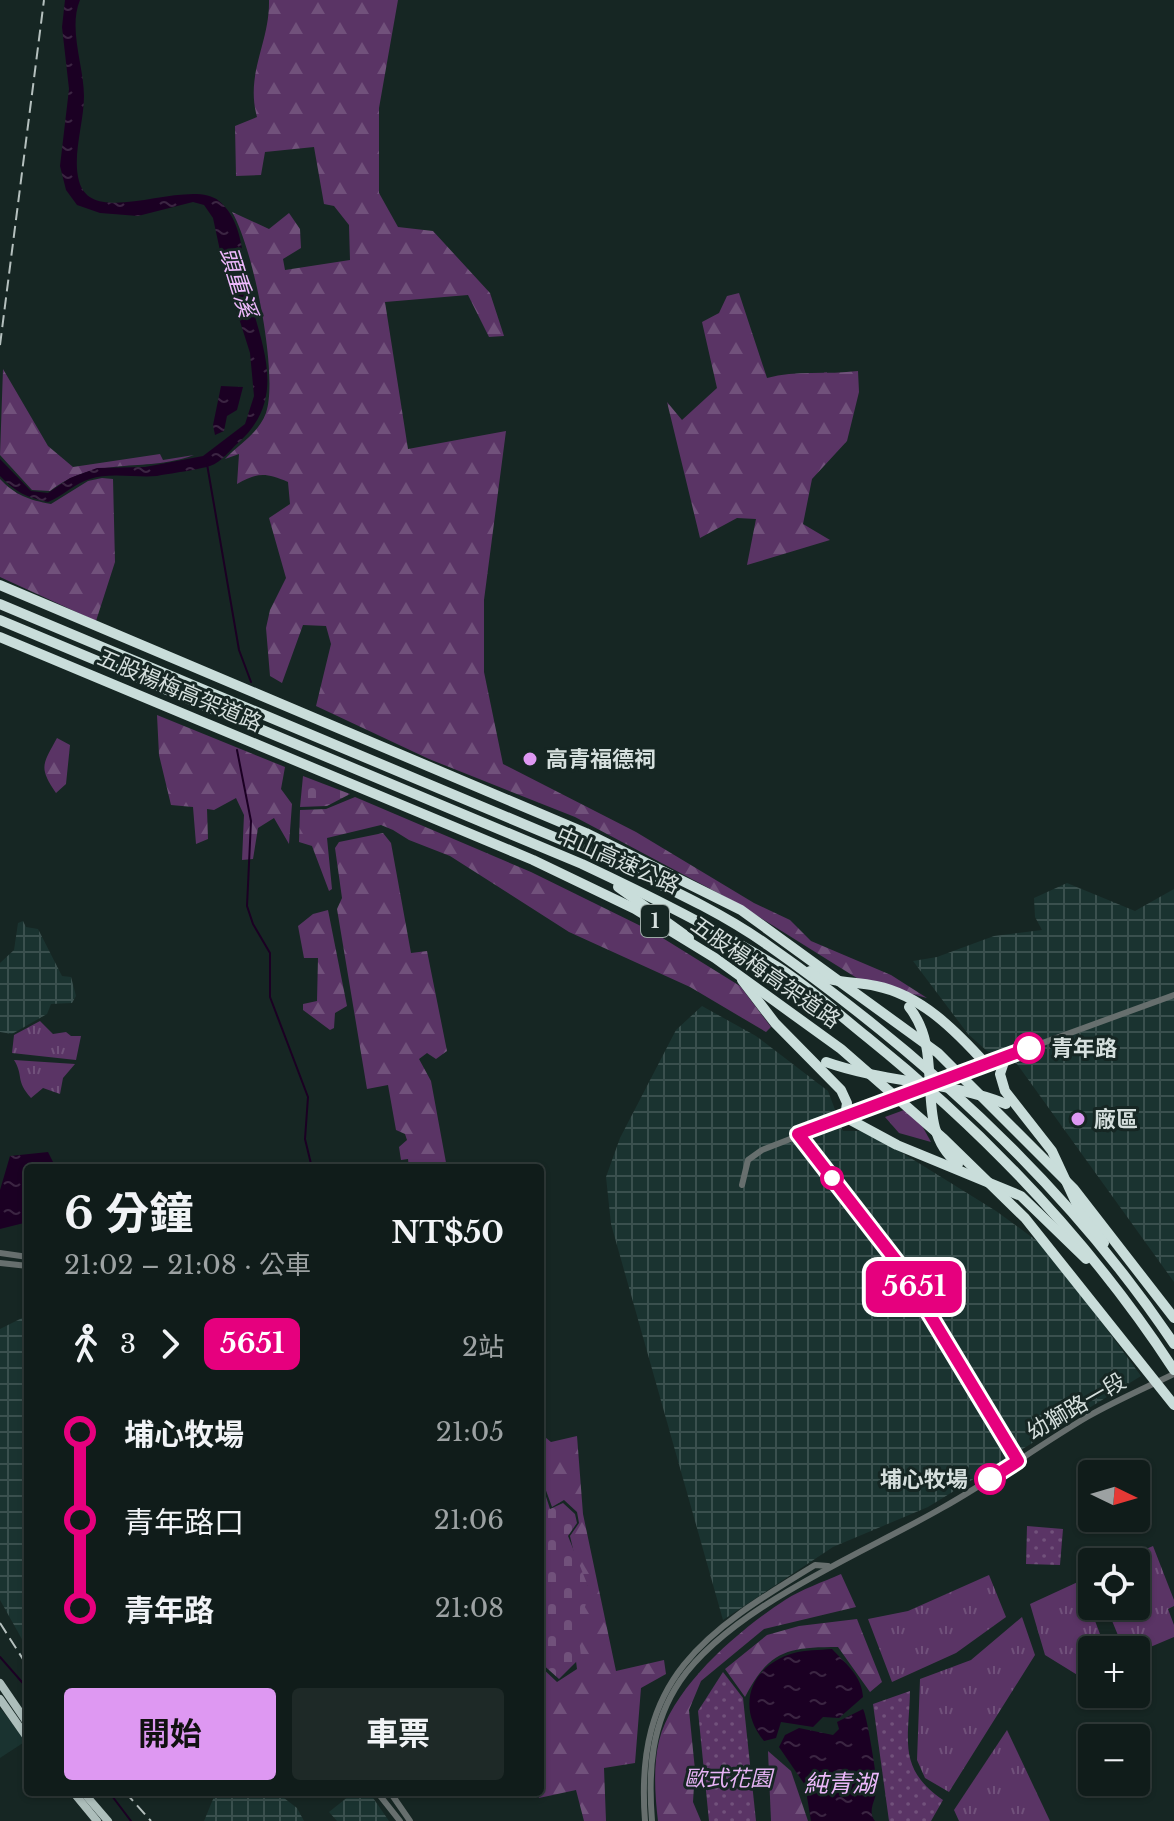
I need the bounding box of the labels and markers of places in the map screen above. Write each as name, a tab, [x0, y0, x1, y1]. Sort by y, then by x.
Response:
place label: 高青福德祠	[546, 746, 656, 773]
marker: 高青福德祠	[521, 750, 539, 768]
marker: 青年路	[1014, 1033, 1044, 1063]
place label: 青年路	[1051, 1035, 1117, 1062]
place label: 廠區	[1094, 1106, 1138, 1133]
marker: 廠區	[1069, 1110, 1087, 1128]
unlabelled marker	[821, 1167, 843, 1189]
marker: 埔心牧場	[975, 1464, 1005, 1494]
place label: 埔心牧場	[880, 1466, 968, 1493]

